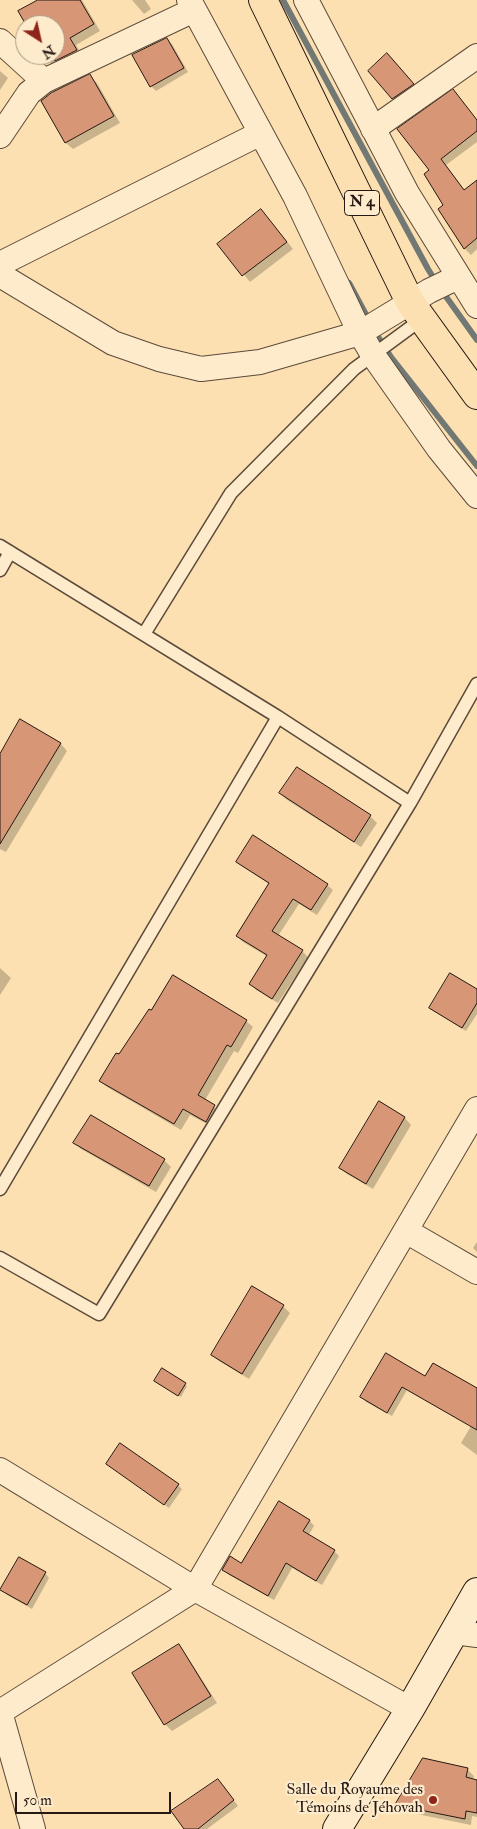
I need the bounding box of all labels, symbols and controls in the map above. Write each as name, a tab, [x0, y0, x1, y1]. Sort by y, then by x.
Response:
north arrow	[15, 15, 65, 65]
text: N	[38, 41, 58, 62]
road number: N 4	[344, 190, 380, 216]
place label: Salle du Royaume des Témoins de Jéhovah	[287, 1781, 423, 1819]
scale bar	[18, 1782, 174, 1814]
text: 50 m	[23, 1791, 52, 1810]
marker: Salle du Royaume des Témoins de Jéhovah	[427, 1794, 439, 1806]

